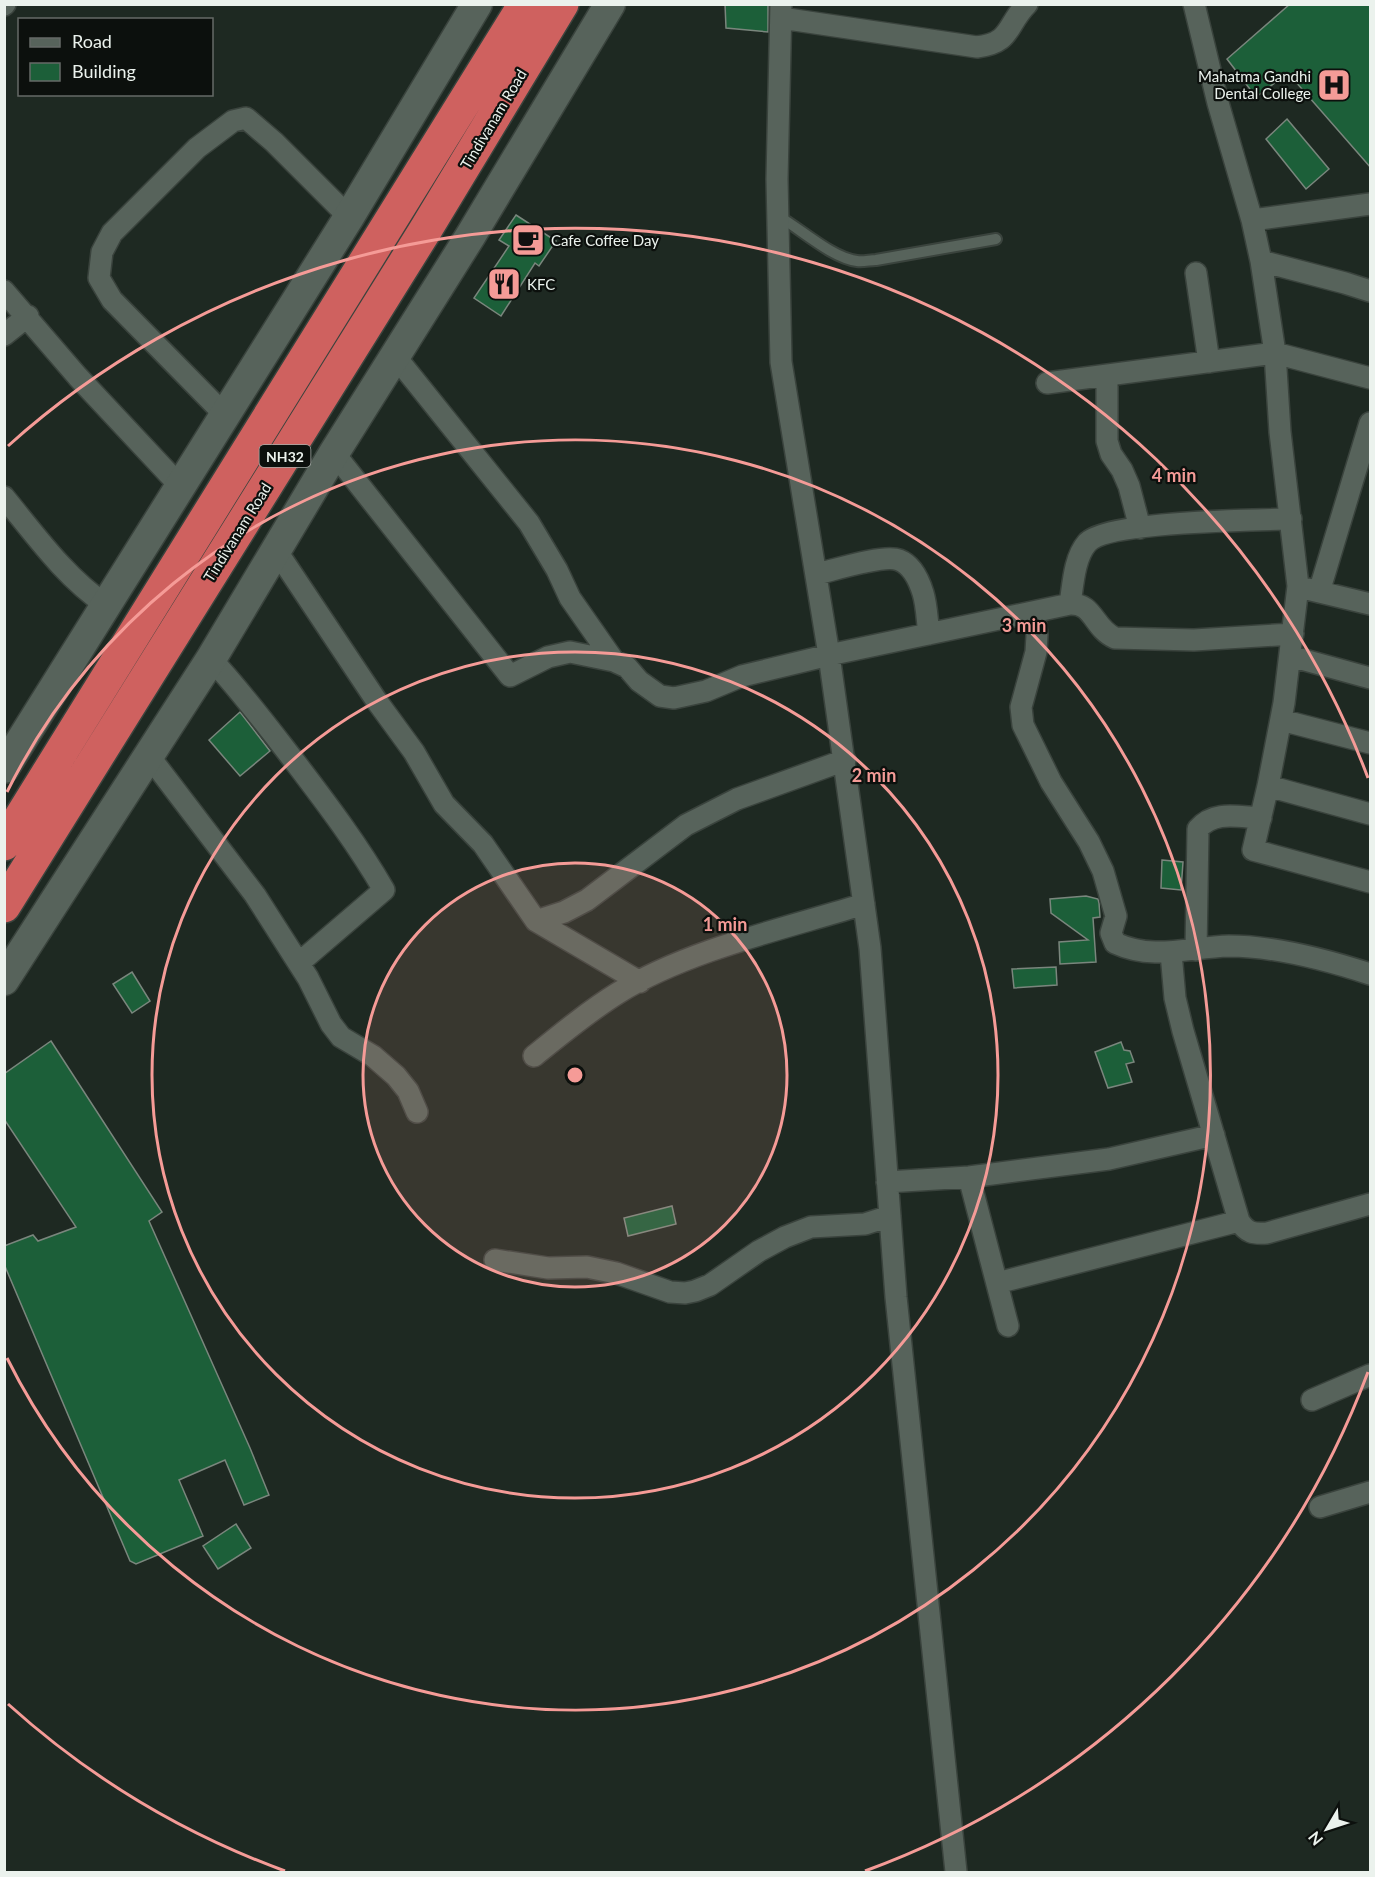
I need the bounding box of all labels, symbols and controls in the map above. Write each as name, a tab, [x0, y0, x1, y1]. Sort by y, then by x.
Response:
legend	[18, 18, 213, 96]
text: Road	[72, 30, 112, 52]
text: Building	[72, 60, 136, 82]
street label: Tindivanam Road	[456, 66, 530, 172]
place label: Mahatma Gandhi Dental College	[1198, 67, 1311, 102]
hospital icon: Mahatma Gandhi Dental College	[1316, 67, 1352, 103]
cafe icon: Cafe Coffee Day	[510, 222, 546, 258]
place label: Cafe Coffee Day	[551, 231, 659, 249]
restaurant icon: KFC	[486, 266, 522, 302]
place label: KFC	[527, 275, 555, 293]
road number: NH32	[260, 445, 310, 467]
text: 4 min	[1152, 464, 1196, 486]
street label: Tindivanam Road	[199, 479, 275, 585]
text: 3 min	[1002, 614, 1046, 636]
text: 2 min	[852, 764, 896, 786]
text: 1 min	[703, 913, 747, 935]
centre of rings	[565, 1065, 585, 1085]
north arrow	[1297, 1799, 1357, 1859]
text: N	[1304, 1828, 1326, 1850]

